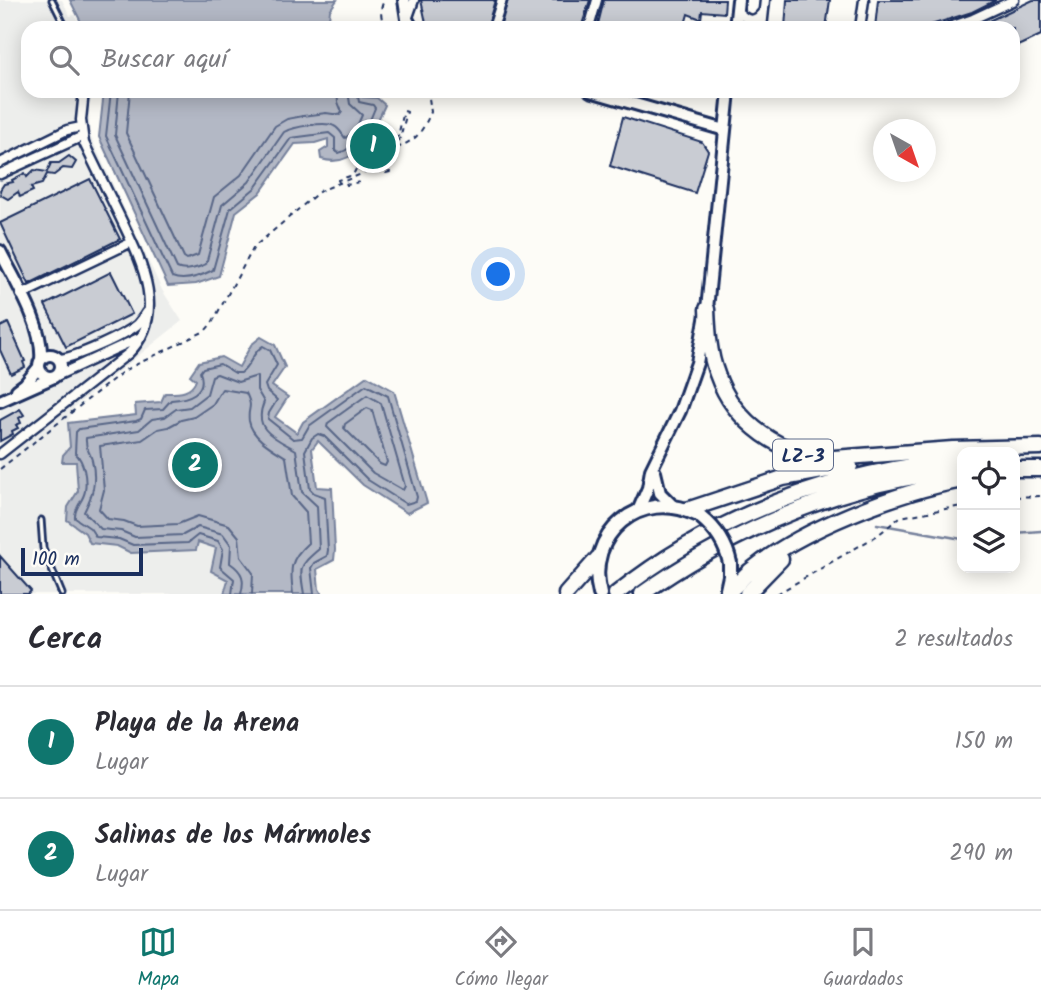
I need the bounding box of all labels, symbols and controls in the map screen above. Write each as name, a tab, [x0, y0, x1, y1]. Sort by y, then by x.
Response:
search box	[21, 21, 1020, 98]
text: Buscar aquí	[101, 39, 227, 81]
icon: search	[45, 41, 83, 79]
north arrow	[873, 119, 936, 182]
pin: 1	[350, 120, 396, 172]
your location	[481, 257, 515, 291]
pin: 2	[172, 439, 218, 491]
road number: LZ-3	[773, 440, 833, 470]
map controls	[957, 447, 1020, 573]
button: locate	[957, 447, 1020, 510]
button: layers	[957, 510, 1020, 573]
scale bar	[21, 545, 144, 577]
text: 100 m	[32, 545, 80, 575]
text: Cerca	[28, 616, 102, 664]
text: 2 resultados	[895, 622, 1013, 658]
text: Playa de la Arena	[95, 703, 299, 745]
text: 1	[48, 724, 54, 760]
text: 150 m	[954, 724, 1013, 760]
text: Lugar	[95, 745, 148, 781]
text: Salinas de los Mármoles	[95, 815, 371, 857]
text: 2	[44, 836, 58, 872]
text: 290 m	[949, 836, 1013, 872]
text: Lugar	[95, 857, 148, 893]
tab: Mapa	[138, 923, 179, 995]
tab: Cómo llegar	[454, 923, 548, 995]
tab: Guardados	[823, 923, 903, 995]

